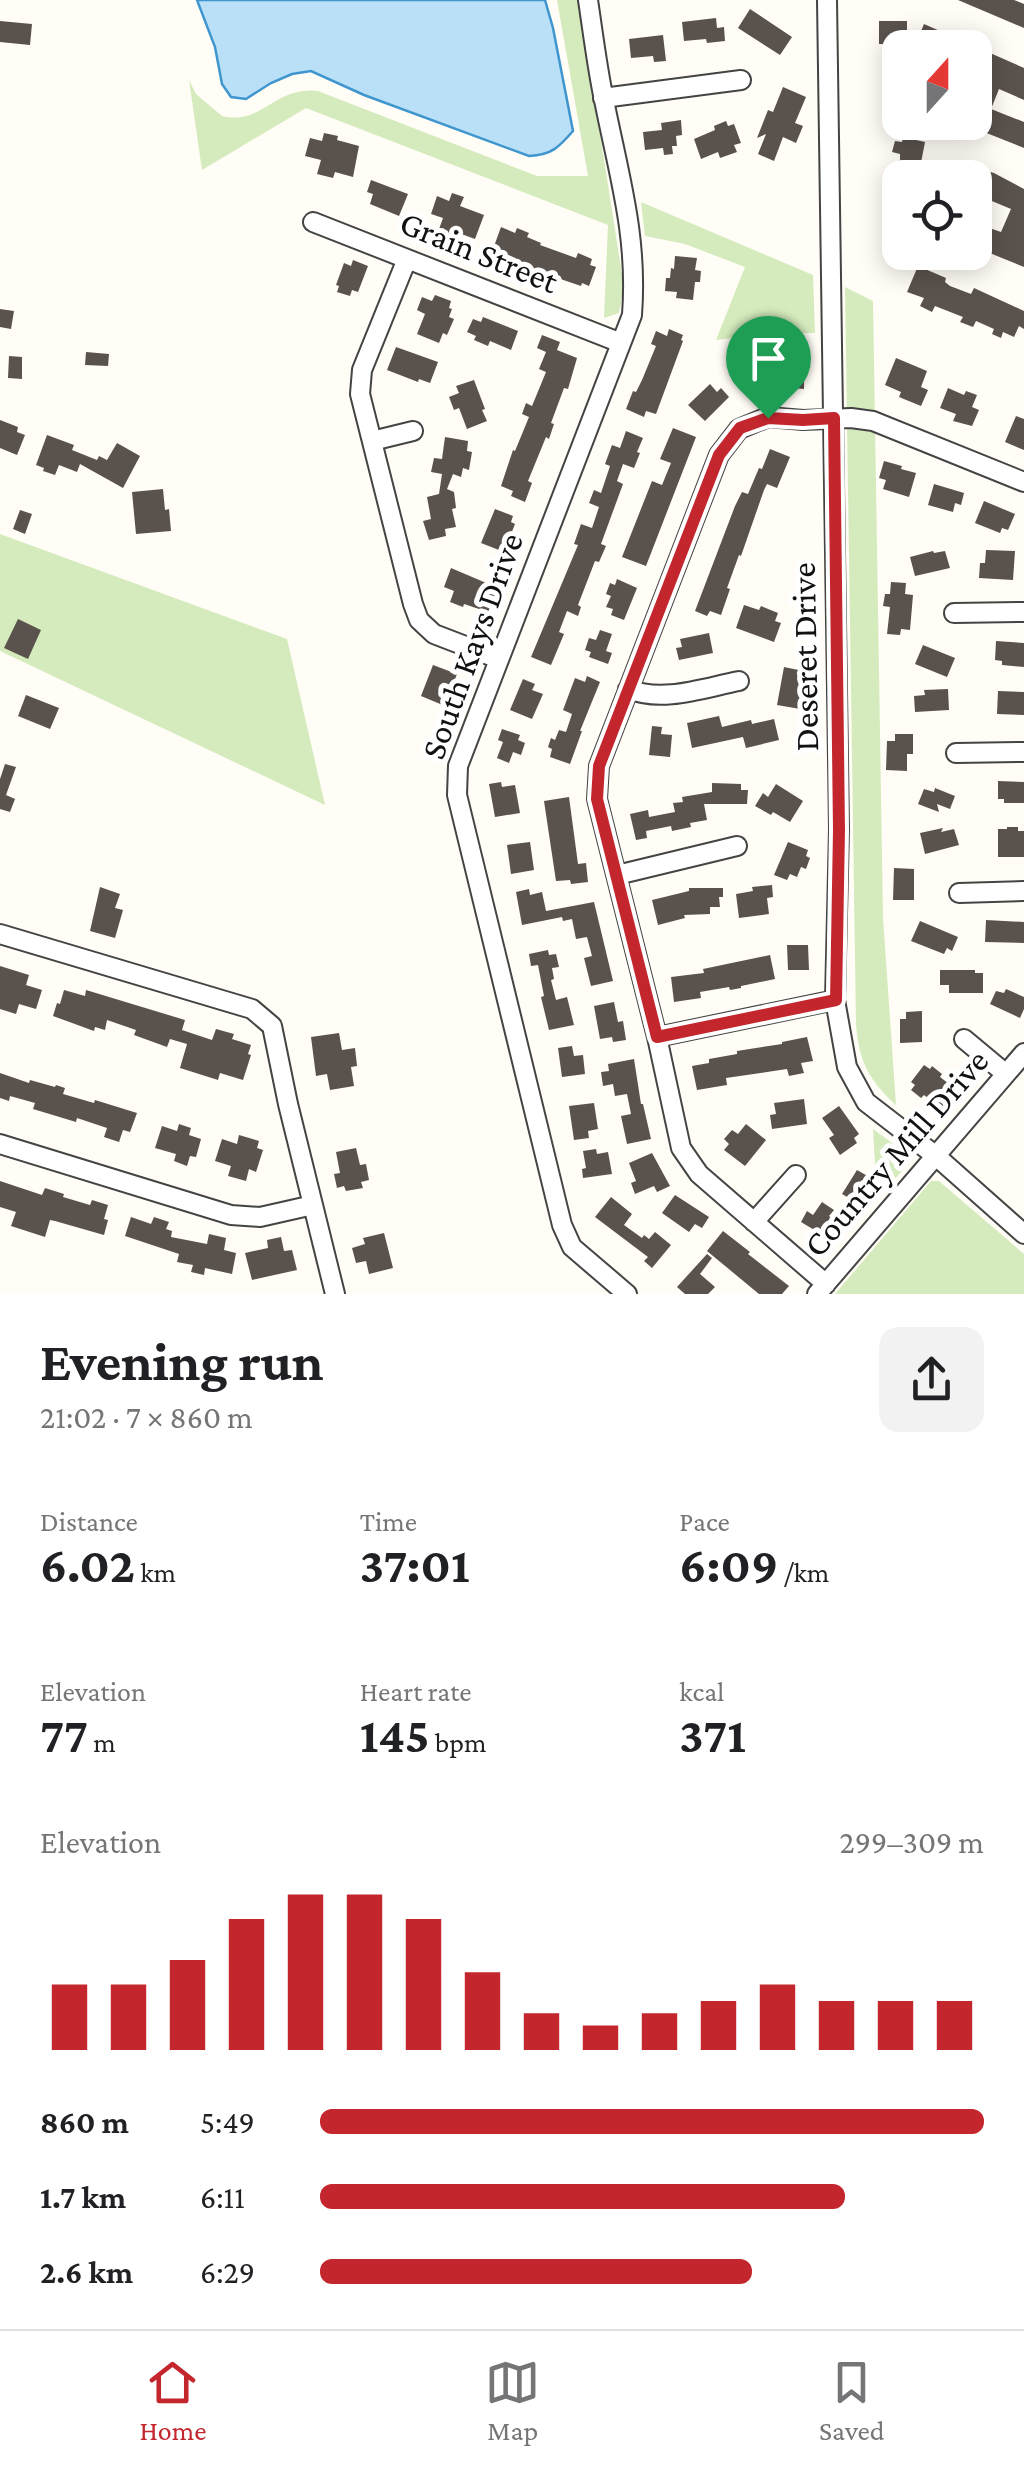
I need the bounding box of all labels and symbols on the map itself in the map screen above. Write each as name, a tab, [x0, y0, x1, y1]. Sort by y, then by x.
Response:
north arrow	[882, 30, 992, 140]
street label: Grain Street	[394, 203, 564, 301]
pin	[726, 316, 811, 419]
street label: South Kays Drive	[413, 528, 531, 764]
street label: Deseret Drive	[784, 562, 826, 752]
street label: Country Mill Drive	[796, 1042, 996, 1264]

